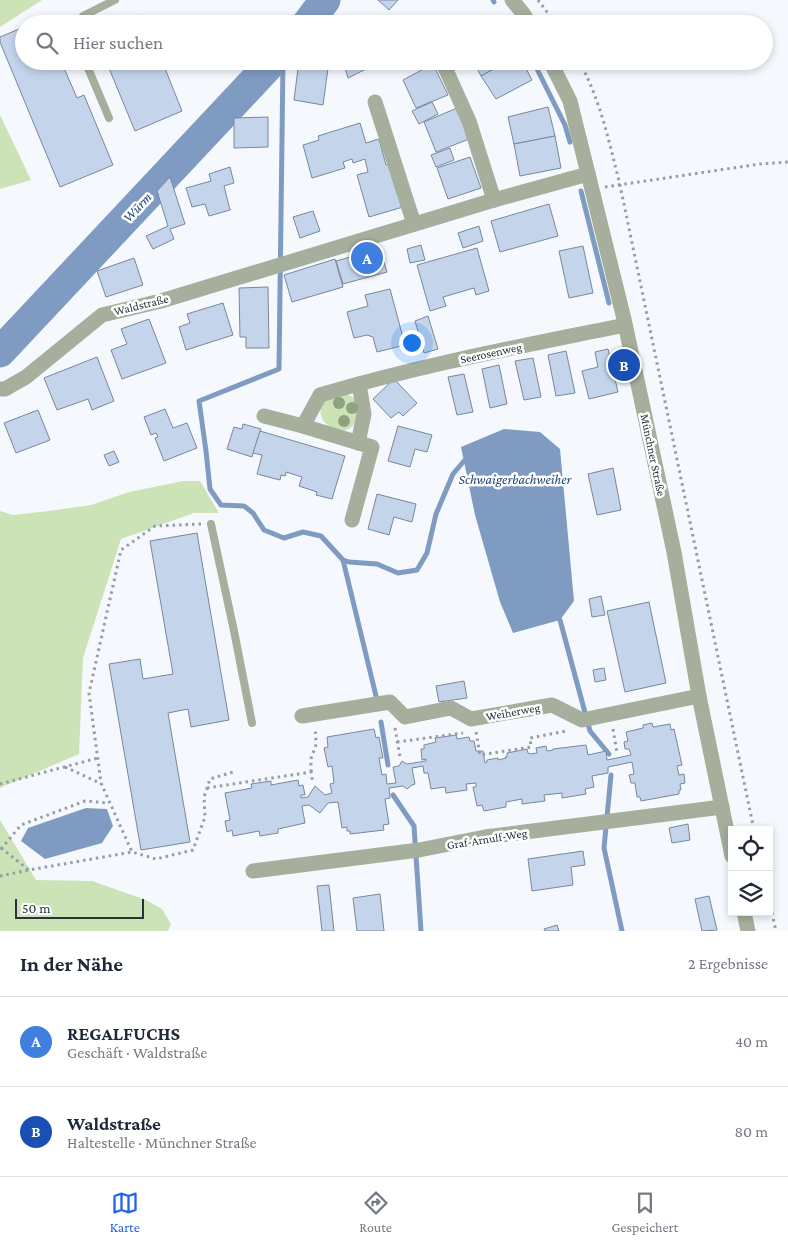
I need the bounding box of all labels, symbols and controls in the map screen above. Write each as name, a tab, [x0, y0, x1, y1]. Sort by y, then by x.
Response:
search box	[15, 15, 773, 70]
icon: search	[33, 29, 61, 57]
text: Hier suchen	[73, 32, 163, 53]
water label: Würm	[119, 189, 155, 225]
pin: A	[351, 239, 383, 277]
street label: Waldstraße	[112, 291, 170, 319]
your location	[399, 330, 425, 356]
street label: Seerosenweg	[459, 340, 523, 366]
pin: B	[608, 346, 640, 384]
street label: Münchner Straße	[637, 413, 669, 497]
water label: Schwaigerbachweiher	[459, 471, 573, 487]
street label: Weiherweg	[485, 700, 541, 724]
street label: Graf-Arnulf-Weg	[446, 826, 528, 852]
map controls	[728, 826, 773, 916]
button: locate	[728, 826, 773, 871]
button: layers	[728, 871, 773, 916]
scale bar	[15, 896, 144, 919]
text: 50 m	[22, 900, 50, 916]
text: In der Nähe	[20, 952, 123, 976]
text: 2 Ergebnisse	[688, 955, 768, 972]
text: REGALFUCHS	[67, 1023, 180, 1044]
text: A	[31, 1033, 41, 1050]
text: 40 m	[735, 1033, 768, 1050]
text: Geschäft · Waldstraße	[67, 1044, 207, 1061]
text: Waldstraße	[67, 1113, 161, 1134]
text: B	[31, 1123, 41, 1140]
text: 80 m	[734, 1123, 768, 1140]
text: Haltestelle · Münchner Straße	[67, 1134, 256, 1151]
tab: Karte	[110, 1189, 140, 1235]
tab: Route	[359, 1189, 392, 1235]
tab: Gespeichert	[612, 1189, 678, 1235]

